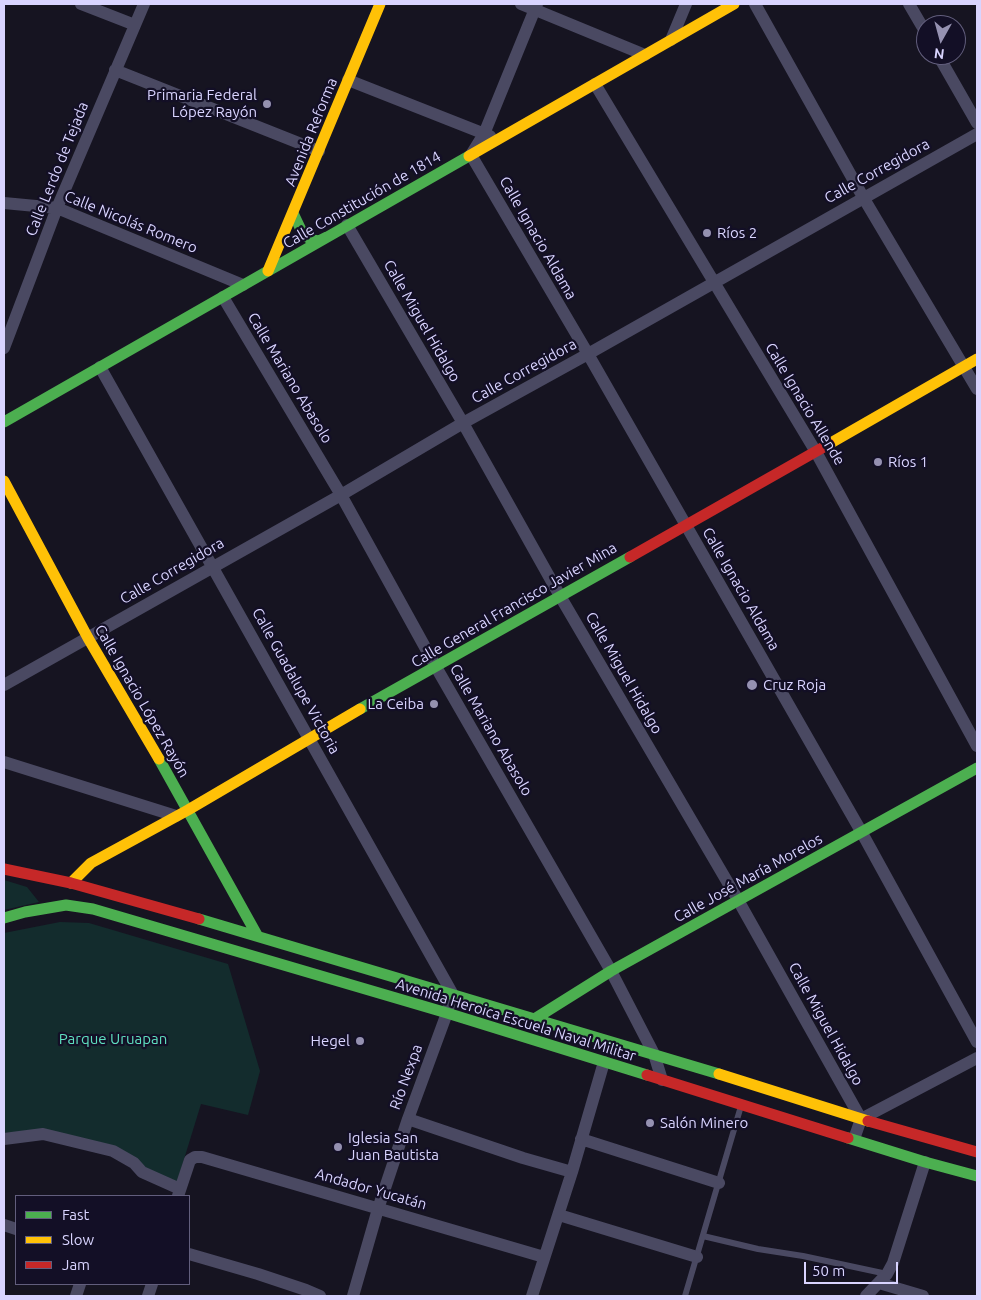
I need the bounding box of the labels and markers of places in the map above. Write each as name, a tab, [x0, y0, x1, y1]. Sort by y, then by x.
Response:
place label: Primaria Federal López Rayón	[147, 86, 257, 121]
marker: Primaria Federal López Rayón	[261, 98, 273, 110]
place label: Ríos 2	[717, 224, 757, 242]
marker: Ríos 2	[701, 227, 713, 239]
place label: Ríos 1	[888, 453, 928, 471]
marker: Ríos 1	[872, 456, 884, 468]
place label: Cruz Roja	[763, 676, 826, 694]
marker: Cruz Roja	[745, 678, 759, 692]
place label: La Ceiba	[368, 695, 424, 713]
marker: La Ceiba	[428, 698, 440, 710]
place label: Hegel	[310, 1032, 350, 1050]
marker: Hegel	[354, 1035, 366, 1047]
place label: Salón Minero	[660, 1114, 748, 1132]
marker: Salón Minero	[644, 1117, 656, 1129]
place label: Iglesia San Juan Bautista	[348, 1129, 439, 1164]
marker: Iglesia San Juan Bautista	[332, 1141, 344, 1153]

